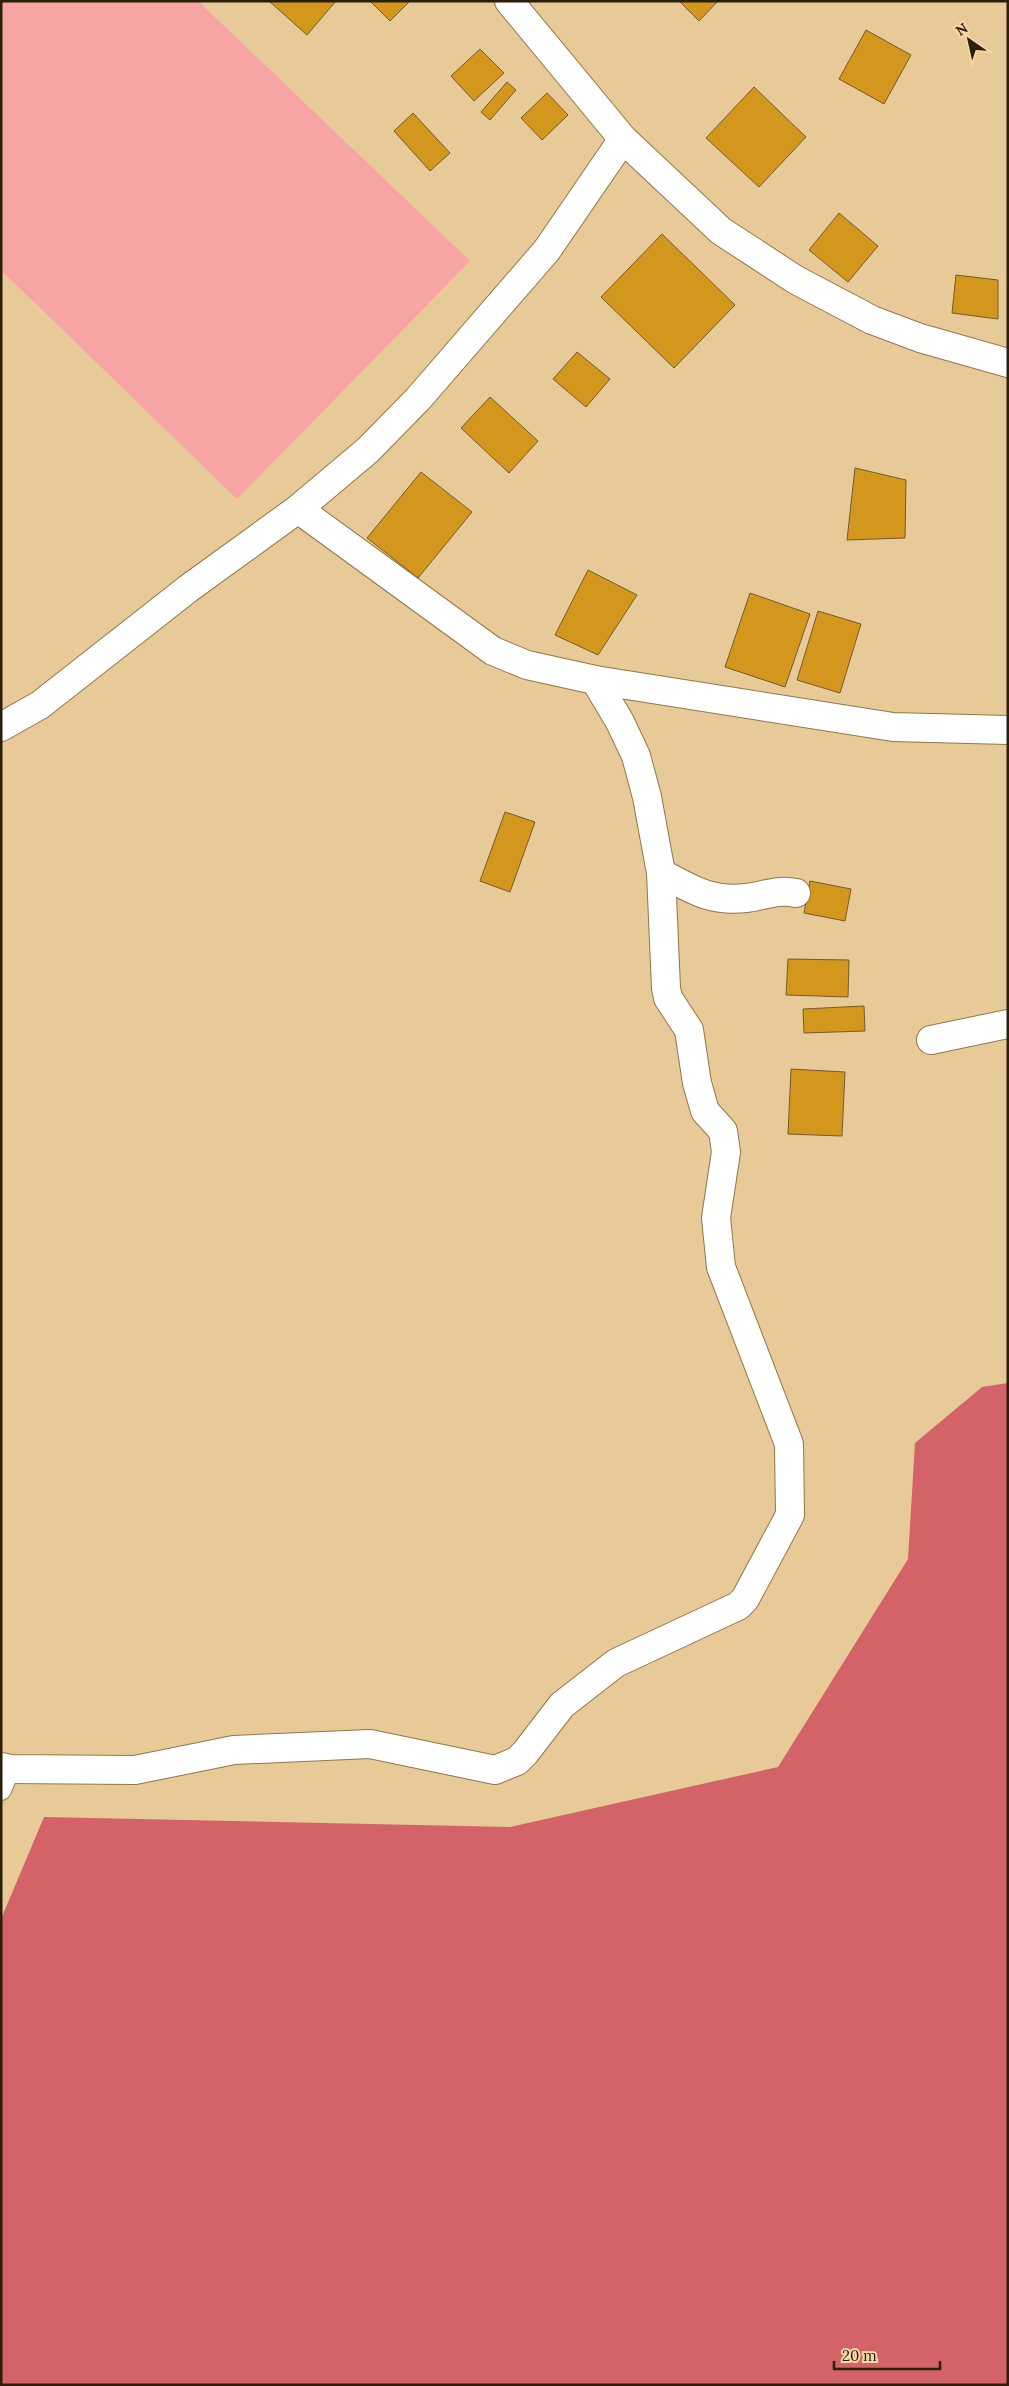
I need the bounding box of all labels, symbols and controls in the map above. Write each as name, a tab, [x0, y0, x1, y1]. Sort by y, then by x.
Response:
north arrow	[944, 15, 994, 65]
text: N	[952, 19, 971, 40]
scale bar	[834, 2338, 940, 2370]
text: 20 m	[842, 2346, 877, 2365]

